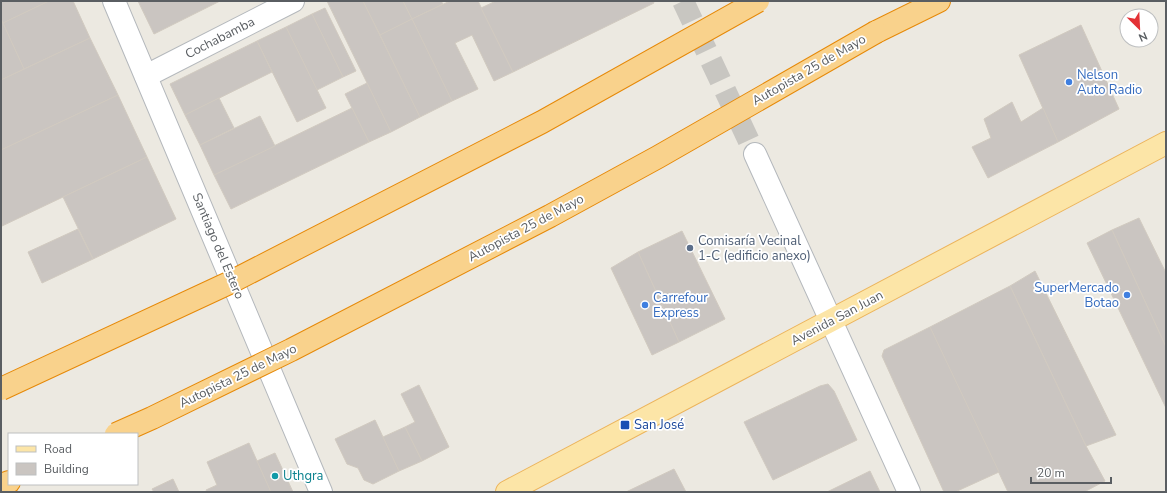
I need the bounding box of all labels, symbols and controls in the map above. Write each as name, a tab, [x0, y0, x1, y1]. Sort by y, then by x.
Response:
north arrow	[1119, 8, 1159, 48]
street label: Cochabamba	[182, 13, 258, 63]
text: N	[1136, 28, 1150, 45]
street label: Autopista 25 de Mayo	[749, 30, 869, 110]
place label: Nelson Auto Radio	[1077, 66, 1142, 99]
marker: Nelson Auto Radio	[1064, 77, 1074, 87]
street label: Santiago del Estero	[188, 190, 248, 302]
street label: Autopista 25 de Mayo	[465, 190, 587, 266]
place label: Comisaría Vecinal 1-C (edificio anexo)	[698, 232, 811, 265]
marker: Comisaría Vecinal 1-C (edificio anexo)	[685, 243, 695, 253]
place label: SuperMercado Botao	[1034, 279, 1119, 312]
street label: Avenida San Juan	[788, 286, 886, 350]
place label: Carrefour Express	[653, 289, 708, 322]
marker: SuperMercado Botao	[1122, 290, 1132, 300]
marker: Carrefour Express	[640, 300, 650, 310]
street label: Autopista 25 de Mayo	[176, 340, 300, 412]
place label: San José	[634, 416, 684, 434]
marker: San José	[619, 419, 631, 431]
legend	[8, 433, 138, 485]
text: Road	[44, 441, 72, 457]
scale bar	[1031, 459, 1111, 485]
text: Building	[44, 461, 89, 477]
text: 20 m	[1037, 465, 1065, 481]
place label: Uthgra	[283, 467, 324, 485]
marker: Uthgra	[270, 471, 280, 481]

